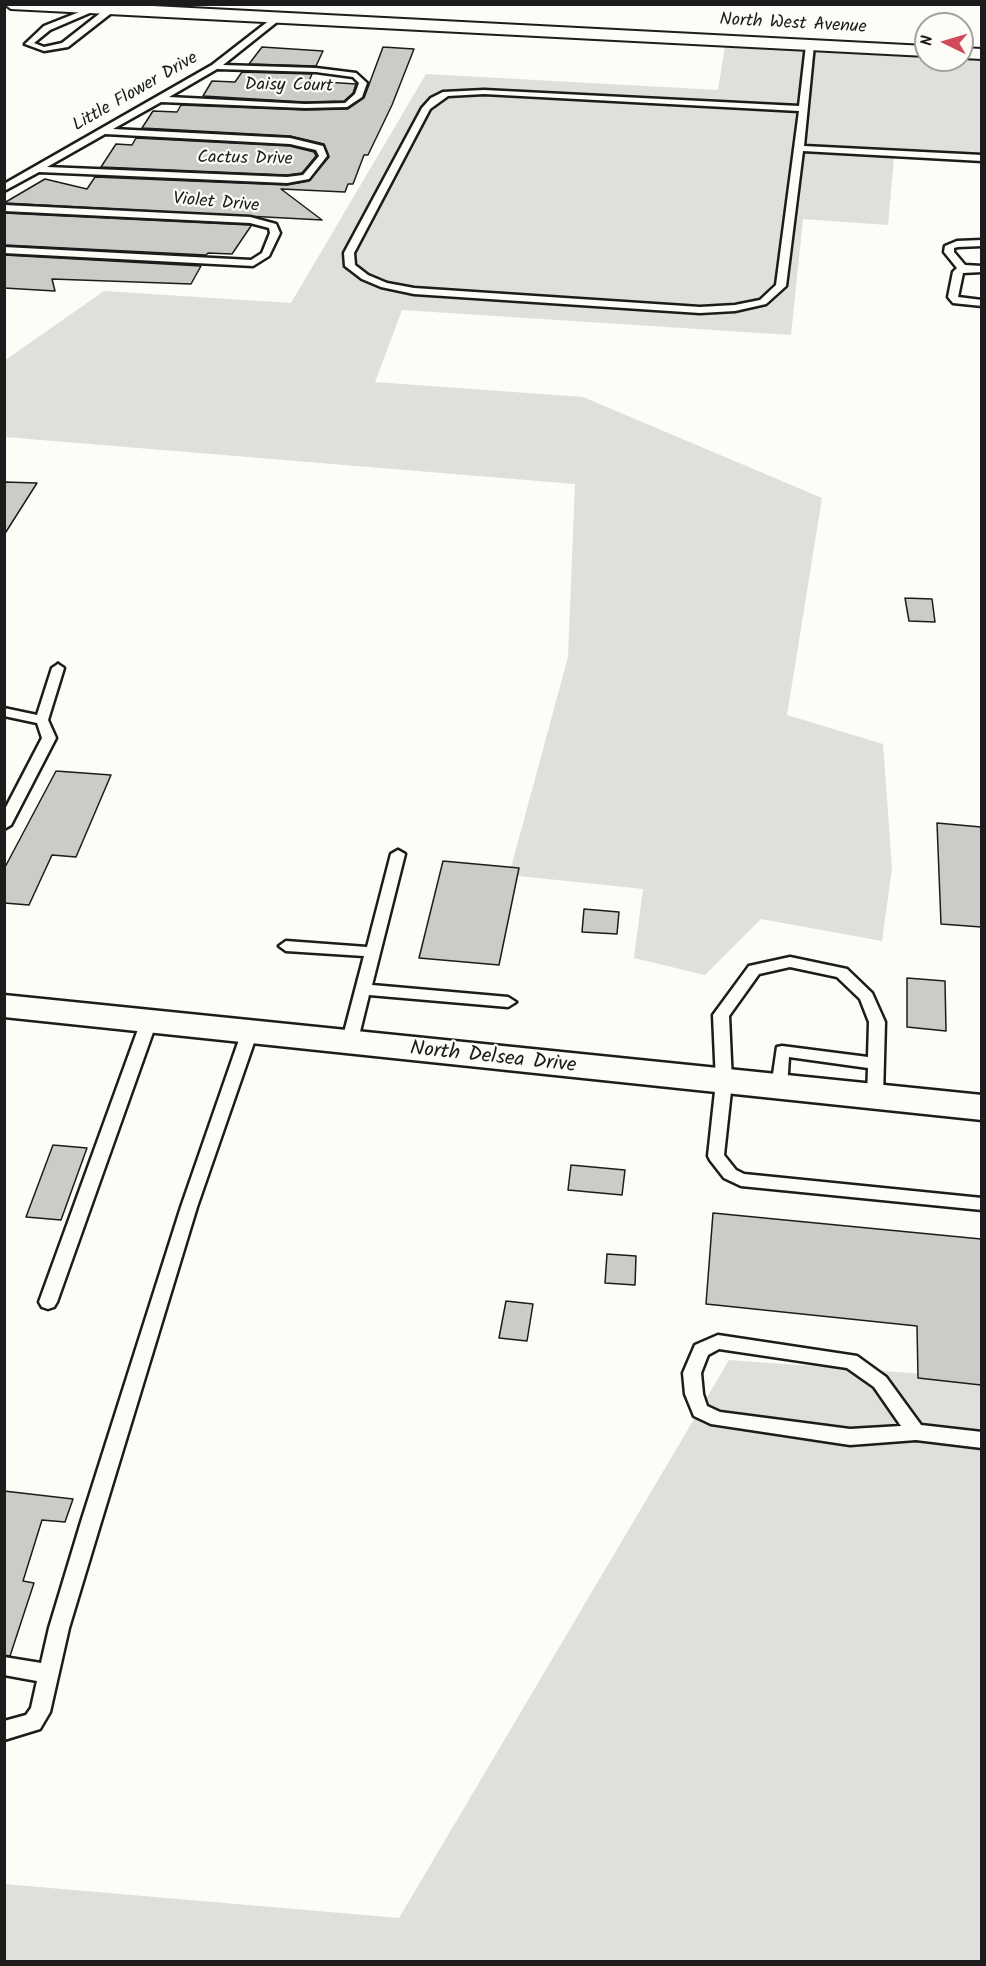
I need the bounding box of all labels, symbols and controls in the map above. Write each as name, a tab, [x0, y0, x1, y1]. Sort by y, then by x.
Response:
street label: North West Avenue	[719, 10, 867, 40]
north arrow	[914, 12, 974, 72]
text: N	[915, 34, 940, 47]
street label: Little Flower Drive	[70, 48, 202, 138]
street label: Daisy Court	[245, 75, 333, 99]
street label: Cactus Drive	[197, 148, 293, 172]
street label: Violet Drive	[172, 189, 260, 219]
street label: North Delsea Drive	[409, 1038, 577, 1080]

